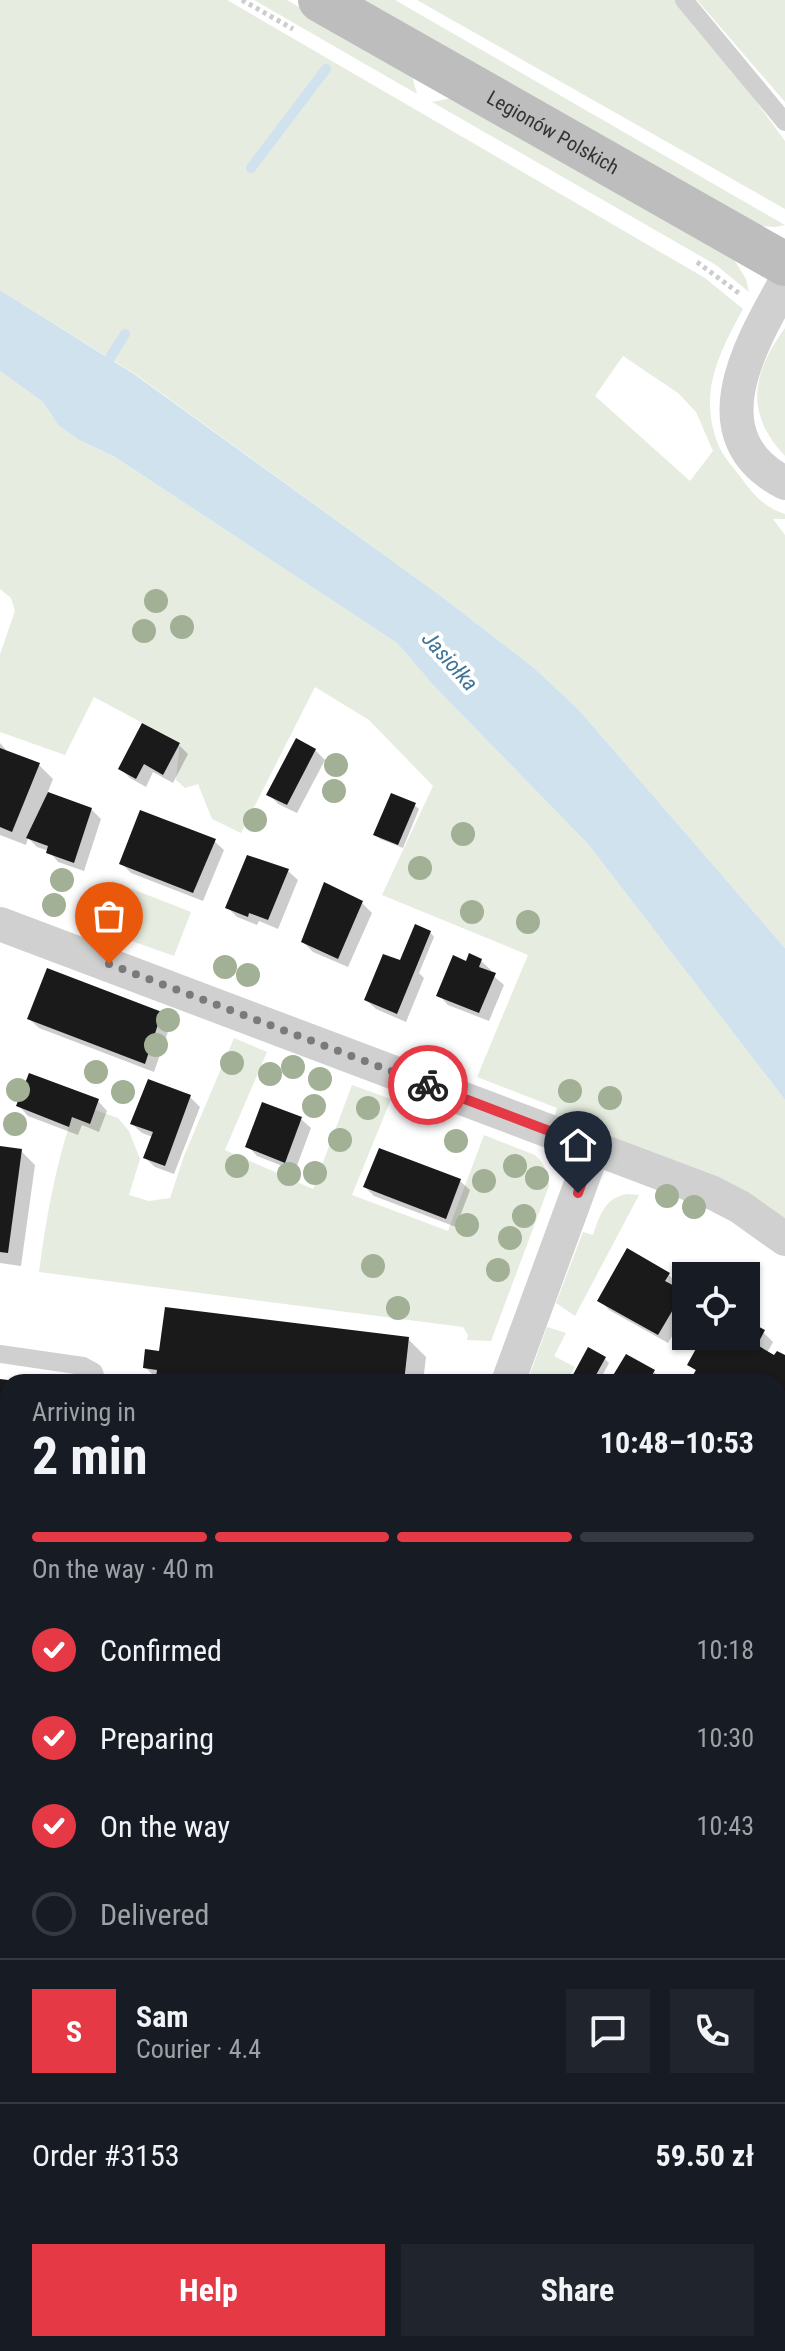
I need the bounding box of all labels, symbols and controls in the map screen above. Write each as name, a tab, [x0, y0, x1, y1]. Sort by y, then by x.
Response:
street label: Legionów Polskich	[483, 85, 623, 179]
water label: Jasiołka	[417, 626, 483, 696]
pin	[75, 882, 143, 964]
icon: bag	[87, 894, 131, 938]
courier	[388, 1045, 468, 1125]
icon: bike	[406, 1063, 450, 1107]
pin	[544, 1111, 612, 1193]
icon: home	[556, 1123, 600, 1167]
map controls	[672, 1262, 760, 1350]
button: locate	[672, 1262, 760, 1350]
text: Arriving in	[32, 1397, 136, 1427]
text: 10:48–10:53	[600, 1425, 754, 1460]
text: 2 min	[32, 1426, 148, 1487]
text: On the way · 40 m	[32, 1554, 214, 1584]
icon: check	[32, 1628, 76, 1672]
text: Confirmed	[100, 1633, 222, 1668]
text: 10:18	[697, 1635, 754, 1665]
icon: check	[32, 1716, 76, 1760]
text: Preparing	[100, 1721, 214, 1756]
text: 10:30	[697, 1723, 754, 1753]
icon: check	[32, 1804, 76, 1848]
text: On the way	[100, 1809, 230, 1844]
text: 10:43	[697, 1811, 754, 1841]
text: Delivered	[100, 1897, 209, 1932]
button: chat	[566, 1989, 650, 2073]
button: phone	[670, 1989, 754, 2073]
text: Sam	[136, 1999, 189, 2034]
text: S	[66, 2014, 82, 2049]
text: Courier · 4.4	[136, 2034, 261, 2064]
text: Order #3153	[32, 2138, 180, 2173]
text: 59.50 zł	[656, 2138, 754, 2173]
button: Help	[32, 2244, 385, 2336]
button: Share	[401, 2244, 754, 2336]

